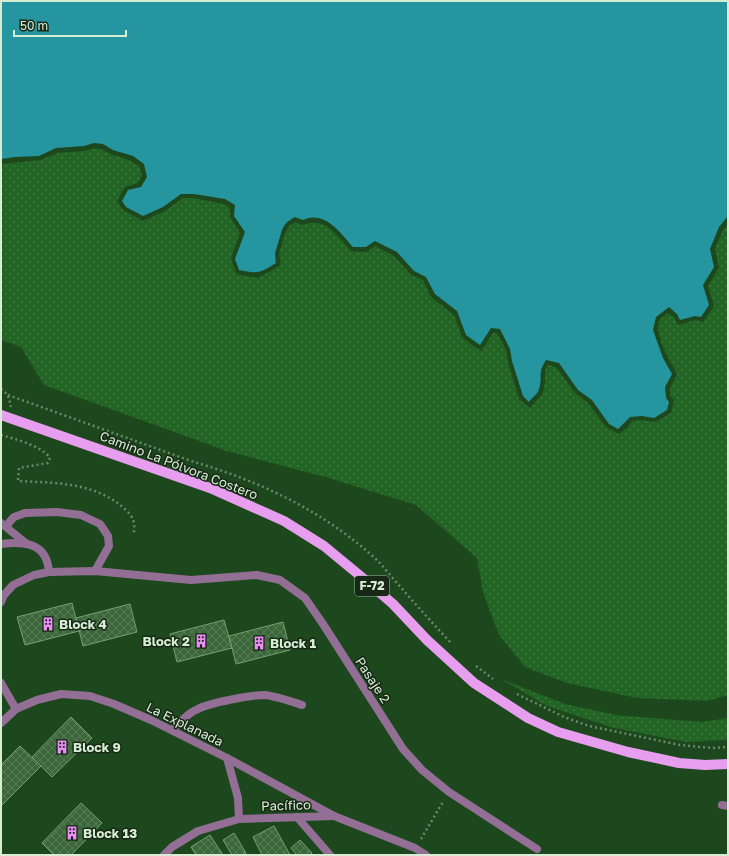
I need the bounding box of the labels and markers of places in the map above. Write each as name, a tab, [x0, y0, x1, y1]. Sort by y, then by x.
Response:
building icon: Block 4	[40, 616, 56, 632]
place label: Block 4	[59, 616, 107, 632]
place label: Block 2	[143, 633, 190, 649]
building icon: Block 2	[193, 633, 209, 649]
building icon: Block 1	[251, 635, 267, 651]
place label: Block 1	[270, 635, 317, 651]
building icon: Block 9	[54, 739, 70, 755]
place label: Block 9	[73, 739, 121, 755]
building icon: Block 13	[64, 825, 80, 841]
place label: Block 13	[83, 825, 137, 841]

